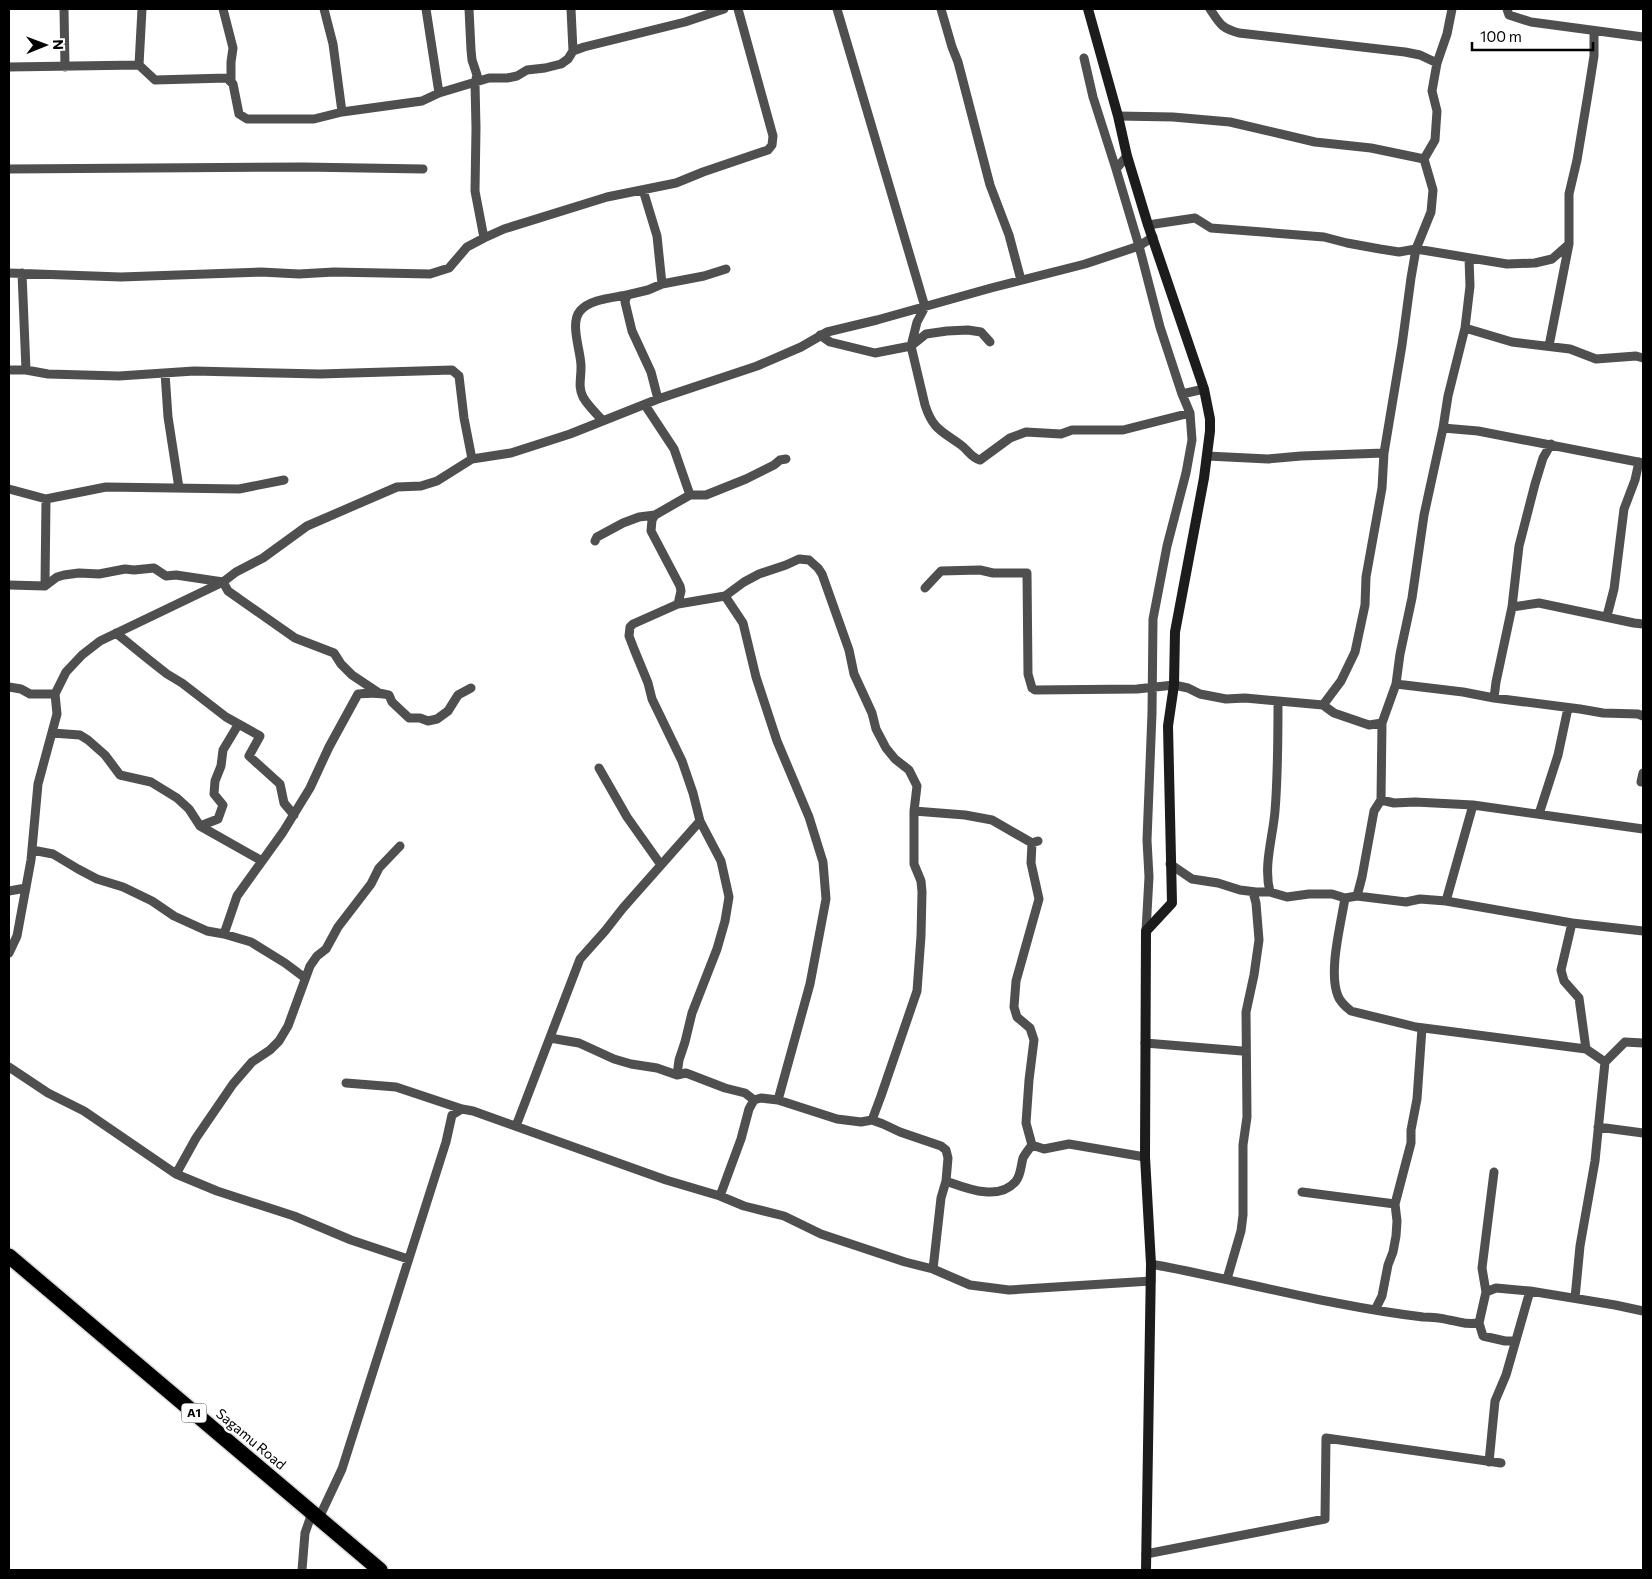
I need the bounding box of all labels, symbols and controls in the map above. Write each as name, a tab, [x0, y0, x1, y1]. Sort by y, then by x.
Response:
north arrow	[20, 20, 70, 70]
scale bar	[1472, 20, 1593, 52]
text: 100 m	[1480, 27, 1522, 45]
text: N	[50, 39, 67, 50]
road number: A1	[182, 1404, 206, 1422]
street label: Sagamu Road	[213, 1405, 290, 1473]

